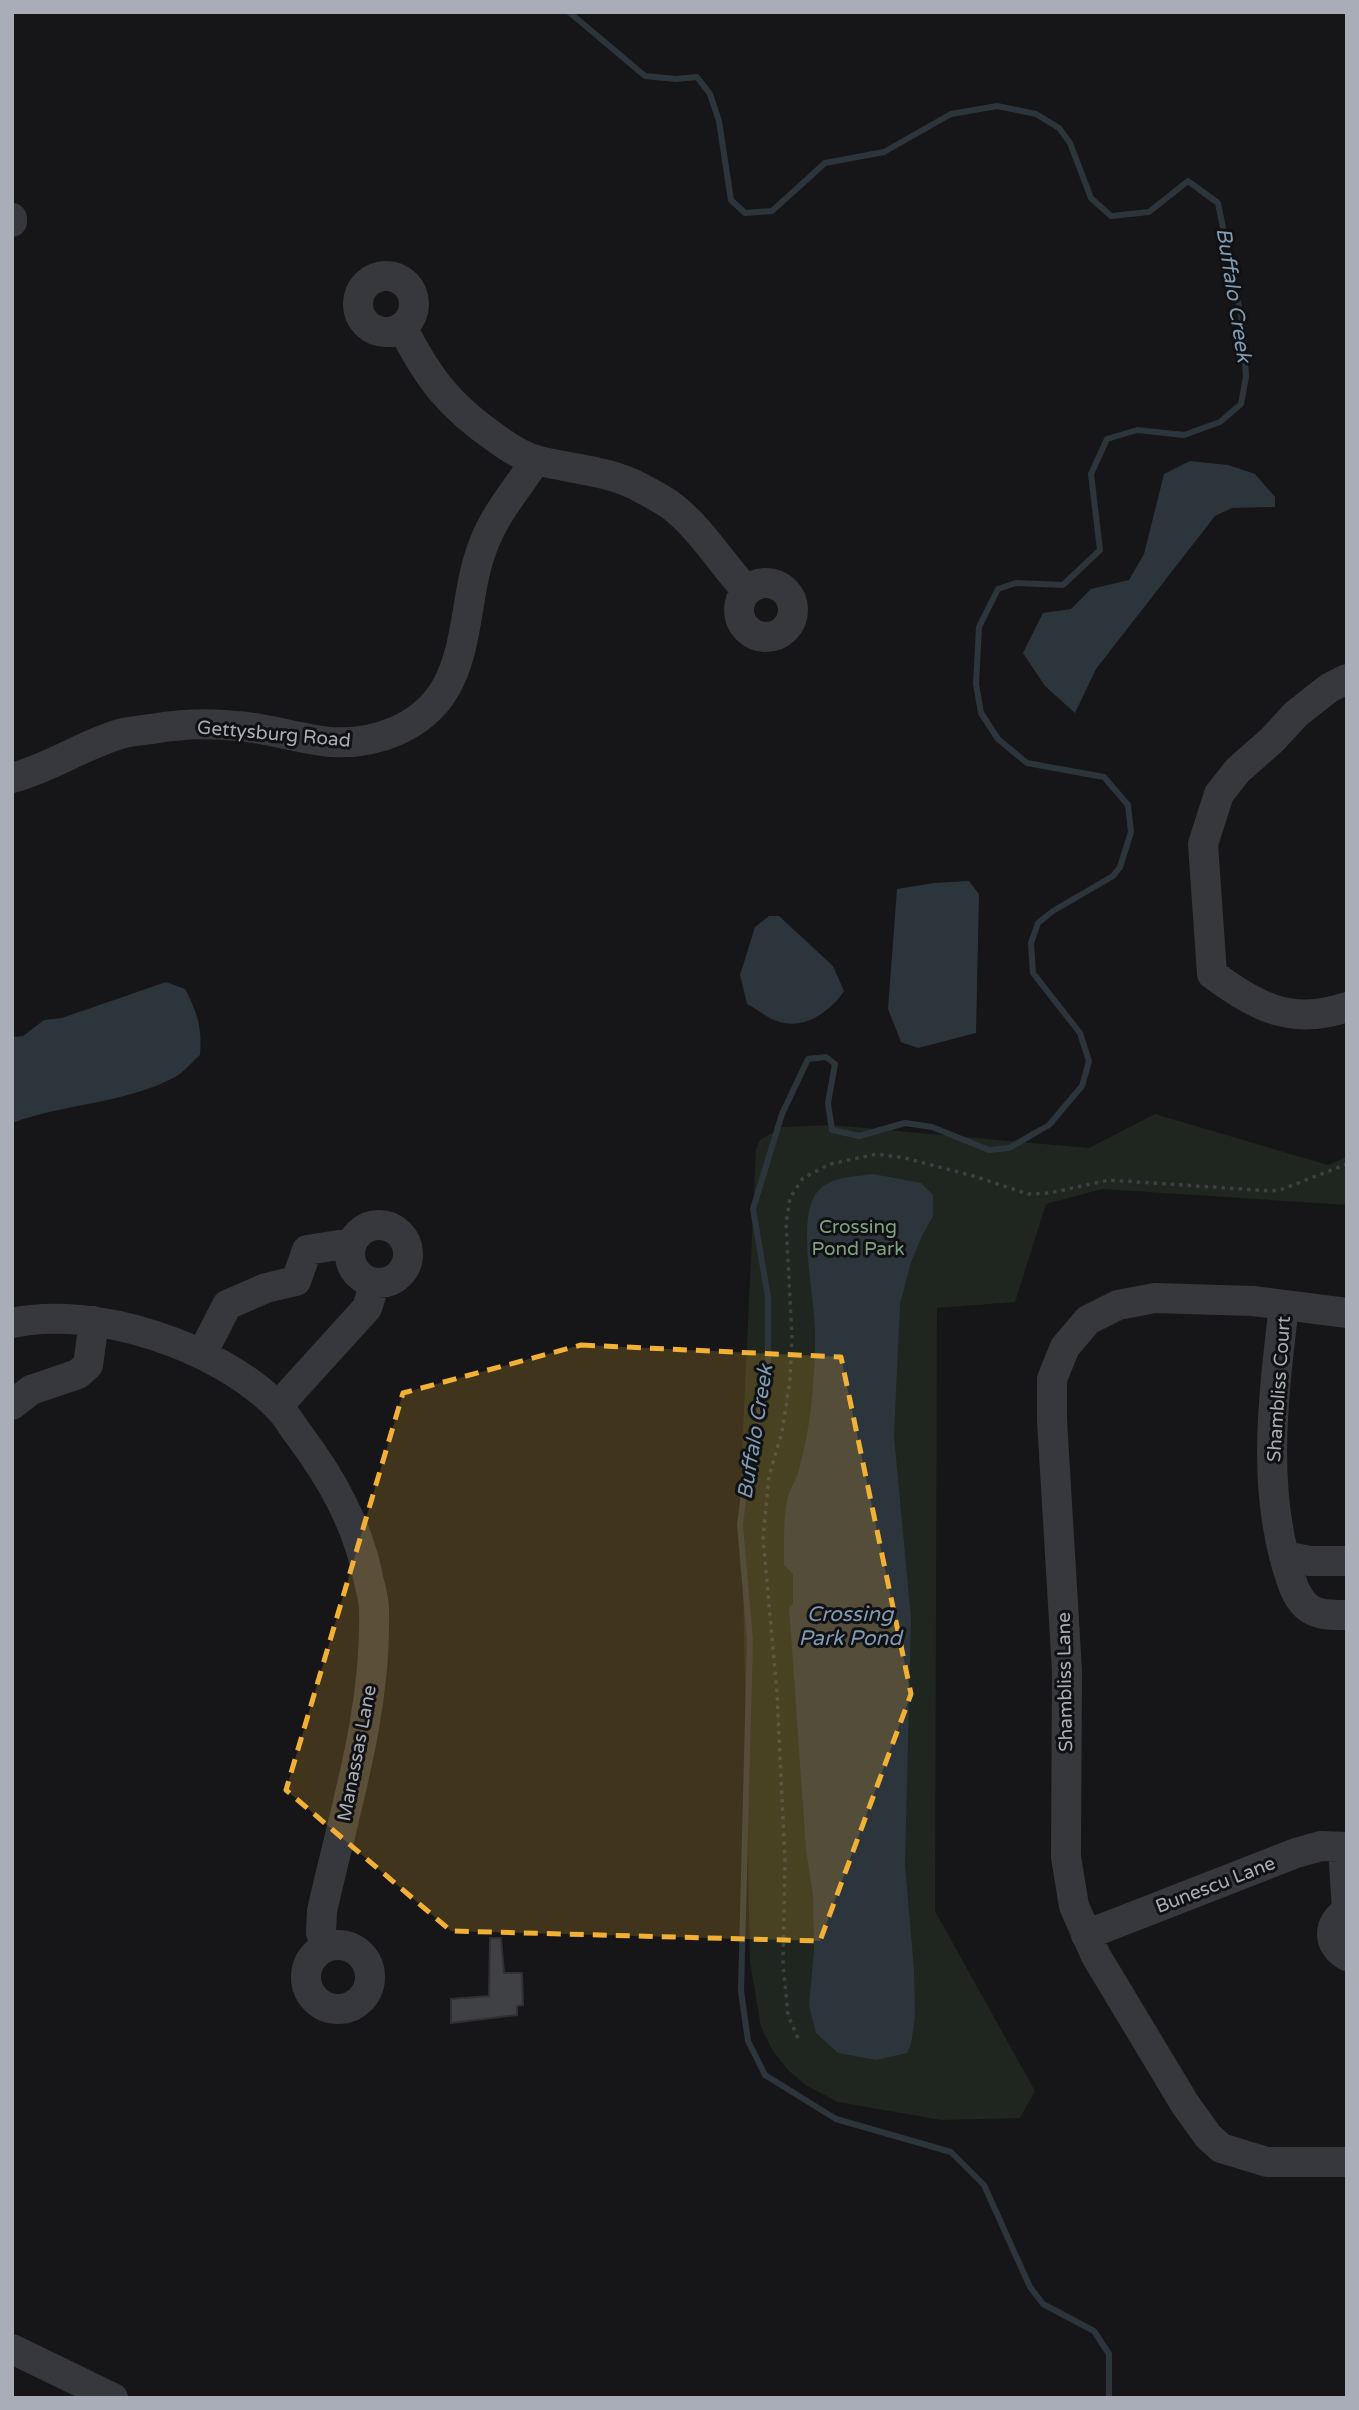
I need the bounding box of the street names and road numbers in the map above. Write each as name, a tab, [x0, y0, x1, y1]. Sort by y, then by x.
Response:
street label: Gettysburg Road	[196, 716, 352, 752]
street label: Shambliss Court	[1263, 1315, 1295, 1463]
street label: Shambliss Lane	[1053, 1612, 1077, 1752]
street label: Manassas Lane	[333, 1683, 381, 1823]
street label: Bunescu Lane	[1152, 1852, 1278, 1918]

